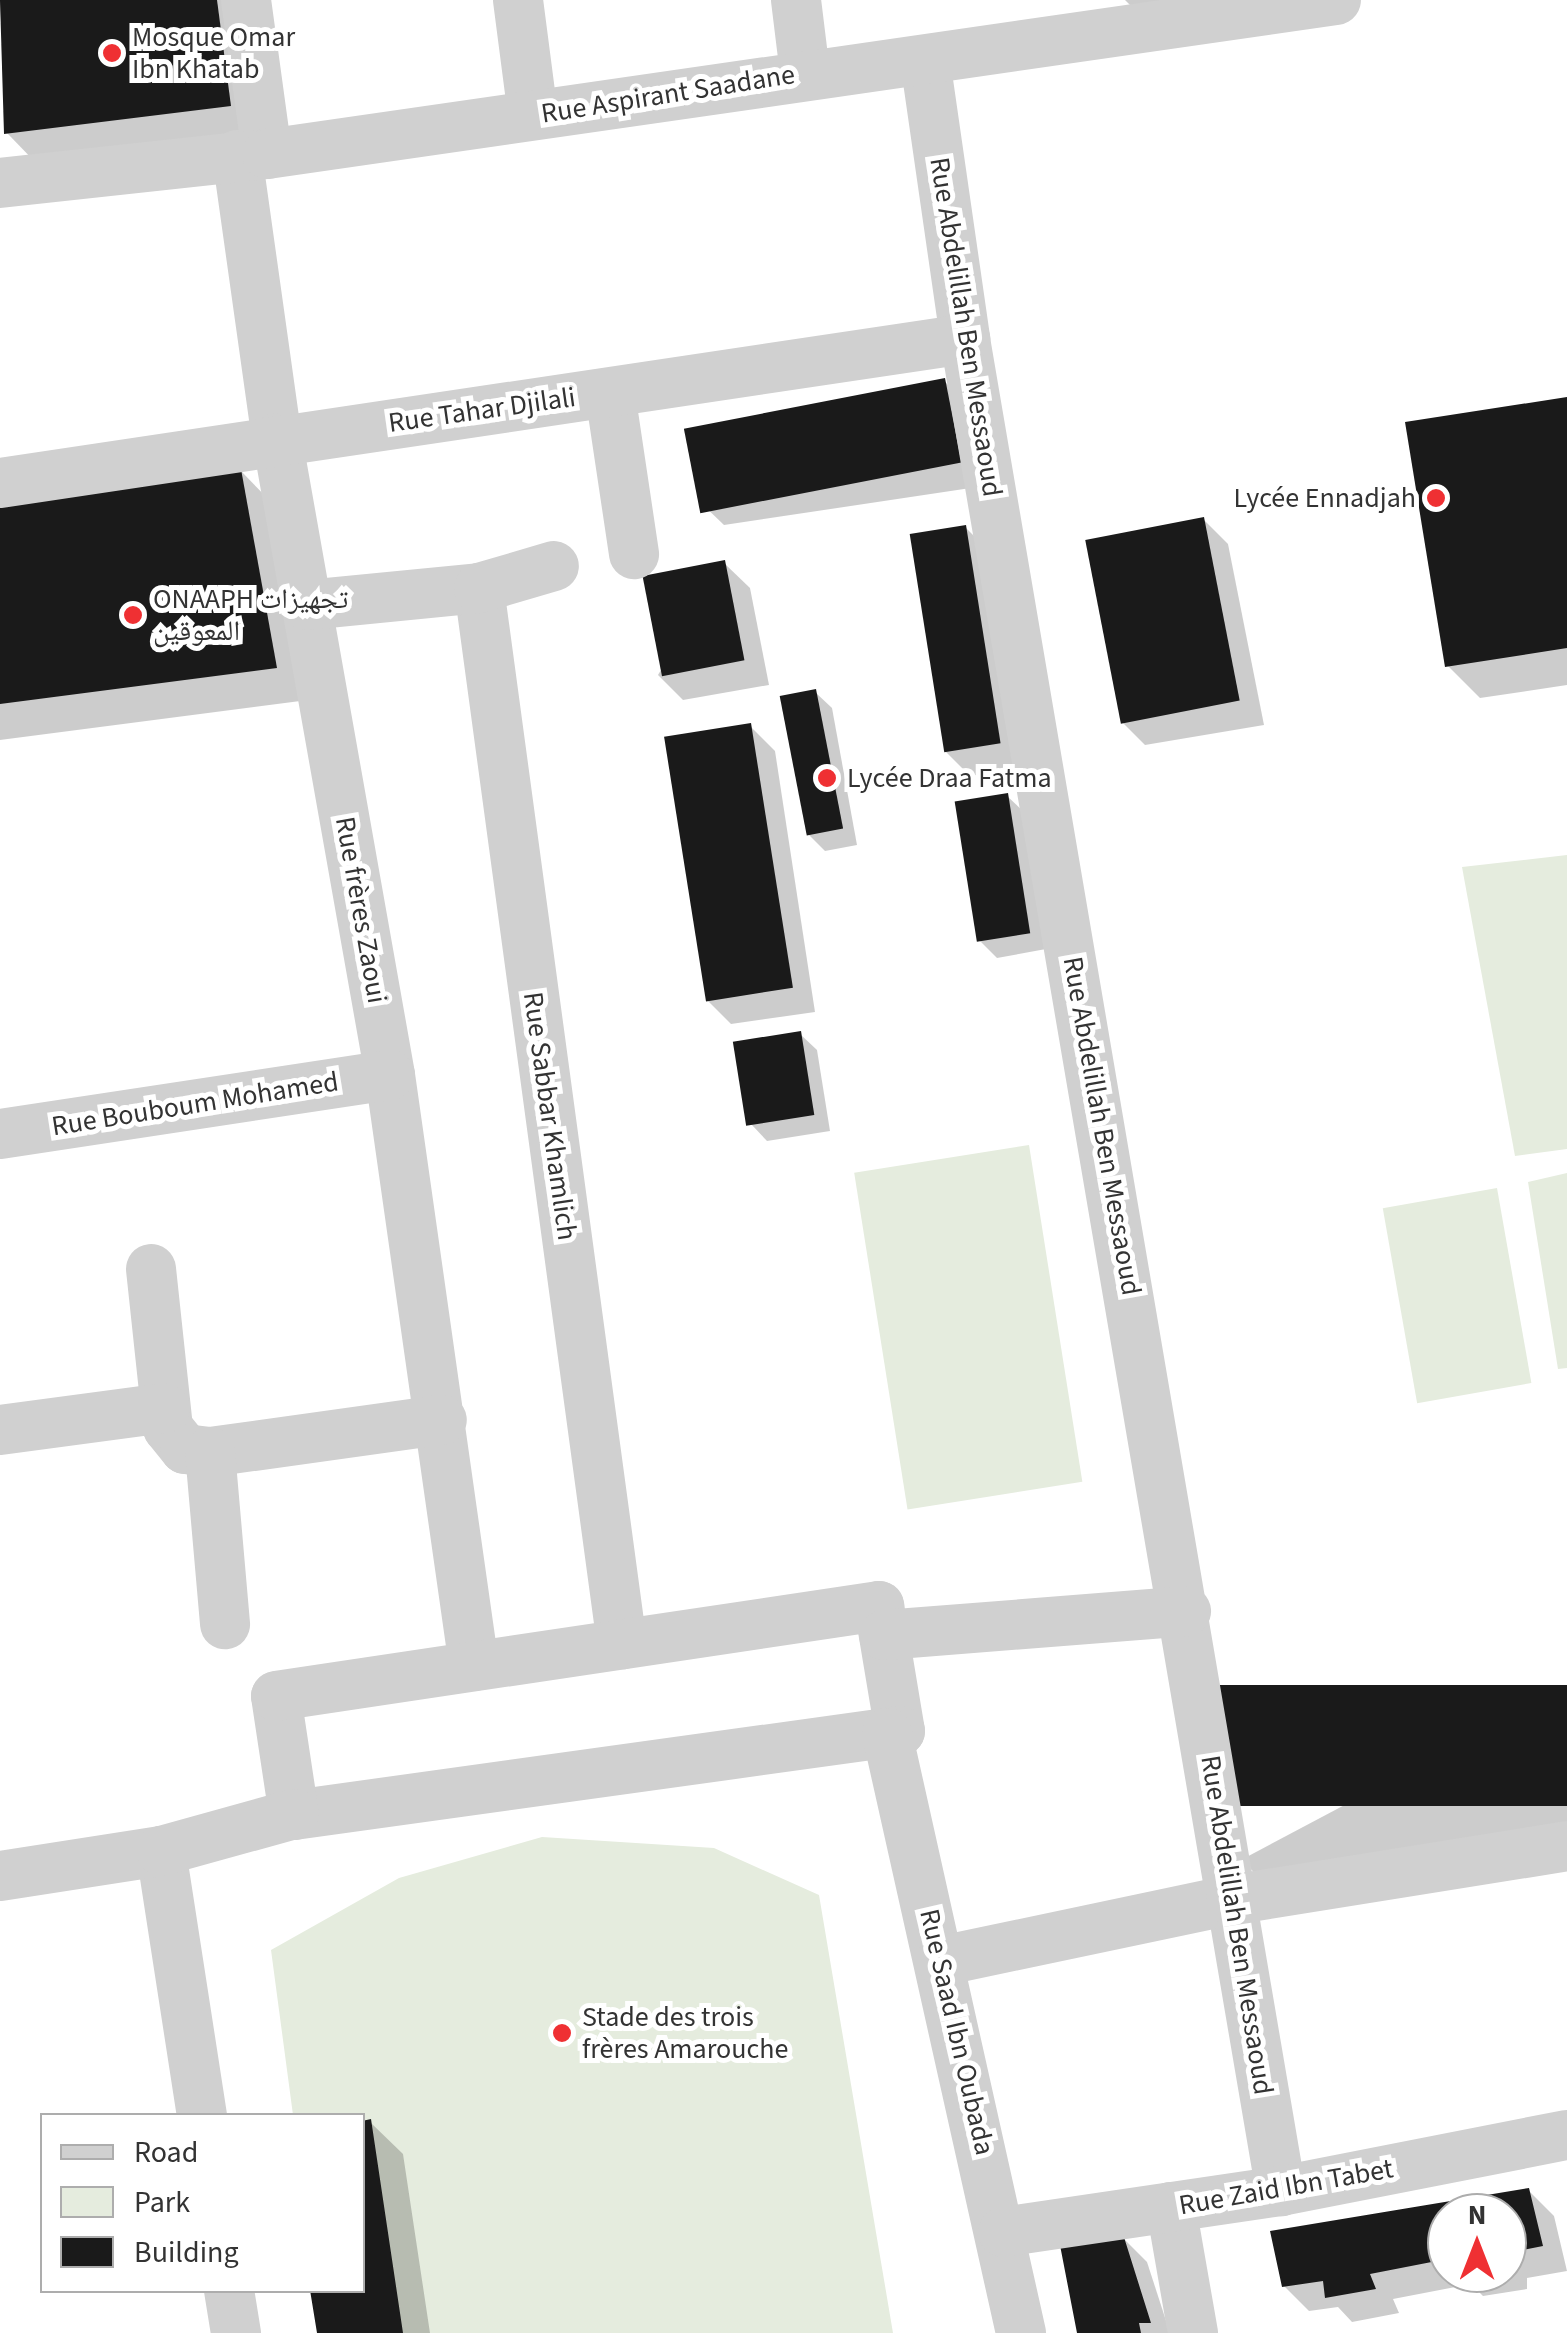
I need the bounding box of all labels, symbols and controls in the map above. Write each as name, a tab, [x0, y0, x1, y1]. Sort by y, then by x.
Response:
place label: Mosque Omar Ibn Khatab	[132, 20, 295, 86]
marker: Mosque Omar Ibn Khatab	[101, 42, 123, 64]
street label: Rue Aspirant Saadane	[539, 57, 797, 131]
street label: Rue Abdelillah Ben Messaoud	[923, 155, 1009, 499]
street label: Rue Tahar Djilali	[386, 380, 578, 440]
place label: Lycée Ennadjah	[1234, 481, 1416, 515]
marker: Lycée Ennadjah	[1425, 487, 1447, 509]
place label: ONAAPH تجهيزات المعوقين	[153, 582, 348, 648]
marker: ONAAPH تجهيزات المعوقين	[122, 604, 144, 626]
place label: Lycée Draa Fatma	[847, 761, 1052, 795]
marker: Lycée Draa Fatma	[816, 767, 838, 789]
street label: Rue frères Zaoui	[328, 814, 394, 1006]
street label: Rue Abdelillah Ben Messaoud	[1056, 954, 1148, 1298]
street label: Rue Sabbar Khamlich	[516, 990, 584, 1242]
street label: Rue Bouboum Mohamed	[49, 1065, 341, 1143]
street label: Rue Abdelillah Ben Messaoud	[1194, 1753, 1280, 2097]
street label: Rue Saad Ibn Oubada	[912, 1906, 1002, 2158]
place label: Stade des trois frères Amarouche	[582, 2000, 788, 2066]
marker: Stade des trois frères Amarouche	[551, 2022, 573, 2044]
legend	[40, 2113, 365, 2293]
text: Road	[134, 2131, 198, 2174]
street label: Rue Zaid Ibn Tabet	[1176, 2152, 1396, 2222]
text: Park	[134, 2181, 190, 2224]
north arrow	[1427, 2193, 1527, 2293]
text: N	[1468, 2195, 1486, 2235]
text: Building	[134, 2231, 239, 2274]

